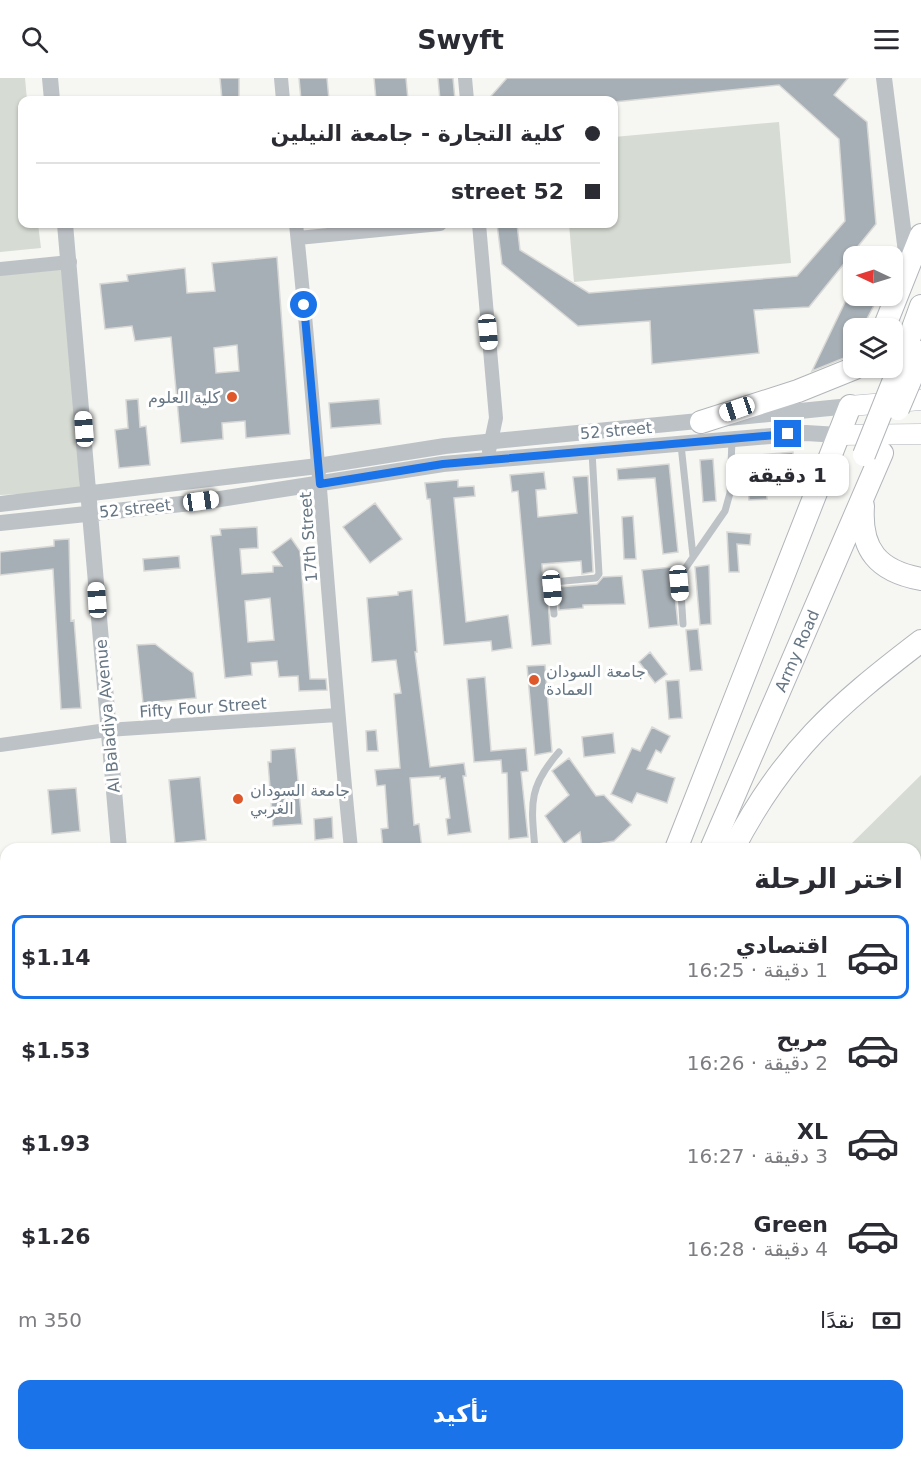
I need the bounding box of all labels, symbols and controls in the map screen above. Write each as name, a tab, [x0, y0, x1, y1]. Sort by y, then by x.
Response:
icon: search	[18, 23, 51, 56]
icon: menu	[870, 23, 903, 56]
text: Swyft	[417, 24, 504, 55]
text: كلية التجارة - جامعة النيلين	[271, 121, 564, 146]
text: 52 street	[451, 179, 564, 204]
north arrow	[843, 246, 903, 306]
map controls	[843, 246, 903, 378]
route start	[290, 291, 317, 318]
car	[477, 313, 499, 351]
button: layers	[843, 318, 903, 378]
place label: كلية العلوم	[148, 388, 220, 408]
marker: كلية العلوم	[225, 390, 239, 404]
car	[717, 395, 757, 423]
car	[74, 410, 94, 448]
street label: 52 street	[579, 418, 653, 443]
route end	[774, 420, 801, 447]
callout: 1 دقيقة	[726, 455, 850, 497]
text: 1 دقيقة	[748, 463, 827, 487]
car	[182, 490, 220, 512]
street label: 17th Street	[296, 491, 321, 583]
street label: 52 street	[98, 495, 172, 522]
car	[668, 564, 690, 602]
car	[541, 569, 563, 607]
car	[87, 581, 107, 619]
street label: Army Road	[771, 607, 823, 695]
street label: Al Baladiya Avenue	[91, 638, 124, 793]
place label: جامعة السودان العمادة	[546, 662, 646, 699]
marker: جامعة السودان العمادة	[527, 673, 541, 687]
street label: Fifty Four Street	[139, 694, 267, 721]
place label: جامعة السودان الغربي	[250, 781, 350, 819]
marker: جامعة السودان الغربي	[231, 792, 245, 806]
text: اختر الرحلة	[754, 863, 903, 894]
icon: car	[846, 930, 900, 984]
text: اقتصادي	[736, 933, 828, 958]
text: $1.14	[21, 945, 91, 970]
text: 1 دقيقة · 16:25	[687, 958, 828, 982]
icon: car	[846, 1023, 900, 1077]
text: مريح	[777, 1026, 828, 1051]
text: $1.53	[21, 1038, 91, 1063]
text: 2 دقيقة · 16:26	[687, 1051, 828, 1075]
icon: car	[846, 1116, 900, 1170]
text: XL	[797, 1119, 828, 1144]
text: $1.93	[21, 1131, 91, 1156]
text: 3 دقيقة · 16:27	[687, 1144, 828, 1168]
icon: car	[846, 1209, 900, 1263]
text: Green	[754, 1212, 828, 1237]
text: $1.26	[21, 1224, 91, 1249]
text: 4 دقيقة · 16:28	[687, 1237, 828, 1261]
icon: cash	[870, 1304, 903, 1337]
text: 350 m	[18, 1308, 82, 1332]
text: نقدًا	[820, 1308, 855, 1333]
button: تأكيد	[18, 1380, 903, 1449]

